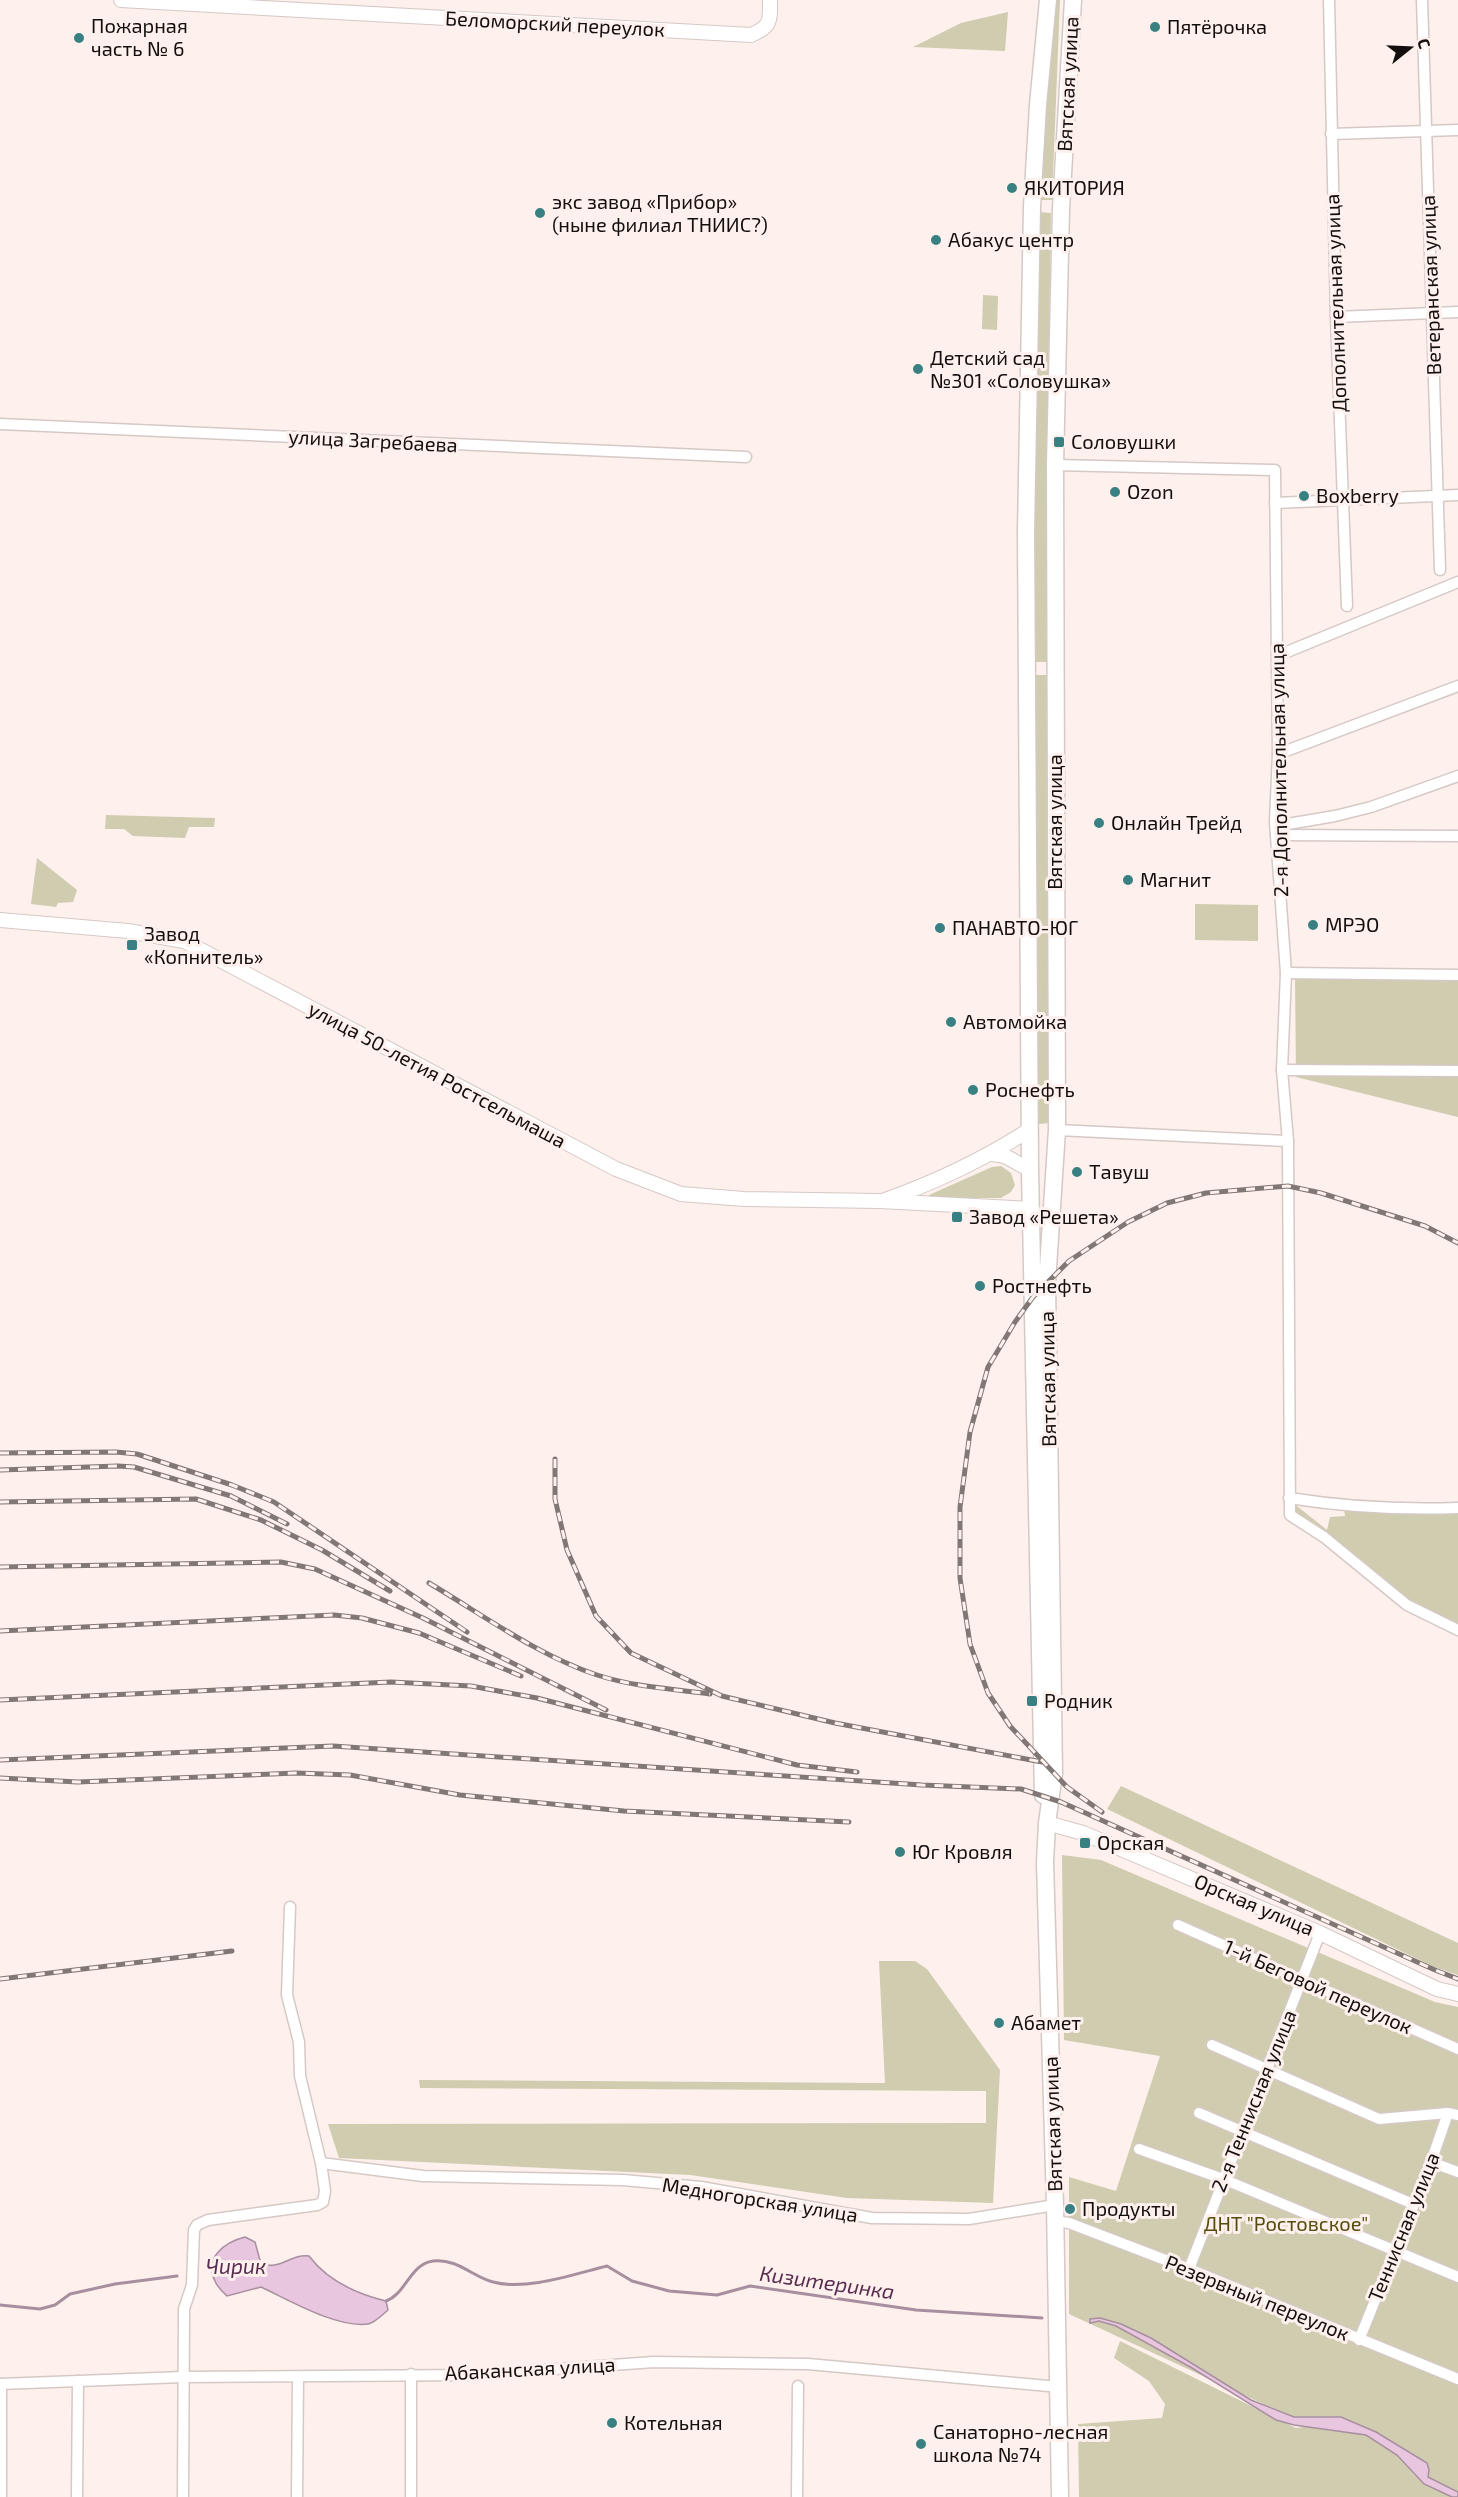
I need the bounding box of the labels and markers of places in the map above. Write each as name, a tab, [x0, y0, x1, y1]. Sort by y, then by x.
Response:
place label: Пожарная часть № 6	[91, 13, 188, 60]
place label: Пятёрочка	[1167, 14, 1267, 38]
marker: Пятёрочка	[1148, 20, 1162, 34]
marker: Пожарная часть № 6	[72, 31, 86, 45]
place label: ЯКИТОРИЯ	[1024, 175, 1125, 199]
marker: ЯКИТОРИЯ	[1005, 181, 1019, 195]
place label: экс завод «Прибор» (ныне филиал ТНИИС?)	[552, 189, 768, 236]
marker: экс завод «Прибор» (ныне филиал ТНИИС?)	[533, 206, 547, 220]
place label: Абакус центр	[948, 227, 1074, 252]
marker: Абакус центр	[929, 233, 943, 247]
place label: Детский сад №301 «Соловушка»	[930, 345, 1111, 393]
marker: Детский сад №301 «Соловушка»	[911, 362, 925, 376]
place label: Соловушки	[1071, 429, 1176, 454]
marker: Соловушки	[1052, 435, 1066, 449]
place label: Ozon	[1127, 479, 1174, 503]
place label: Boxberry	[1316, 483, 1399, 507]
marker: Ozon	[1108, 485, 1122, 499]
marker: Boxberry	[1297, 489, 1311, 503]
place label: Онлайн Трейд	[1111, 810, 1242, 834]
marker: Онлайн Трейд	[1092, 816, 1106, 830]
place label: Магнит	[1140, 867, 1211, 891]
marker: Магнит	[1121, 873, 1135, 887]
place label: МРЭО	[1325, 912, 1379, 936]
place label: ПАНАВТО-ЮГ	[952, 915, 1078, 939]
marker: МРЭО	[1306, 918, 1320, 932]
place label: Завод «Копнитель»	[144, 921, 264, 968]
marker: ПАНАВТО-ЮГ	[933, 921, 947, 935]
marker: Завод «Копнитель»	[125, 938, 139, 952]
place label: Автомойка	[963, 1009, 1067, 1033]
marker: Автомойка	[944, 1015, 958, 1029]
place label: Роснефть	[985, 1077, 1075, 1101]
marker: Роснефть	[966, 1083, 980, 1097]
place label: Тавуш	[1089, 1159, 1149, 1184]
marker: Тавуш	[1070, 1165, 1084, 1179]
place label: Завод «Решета»	[969, 1204, 1119, 1228]
marker: Завод «Решета»	[950, 1210, 964, 1224]
place label: Ростнефть	[992, 1273, 1092, 1297]
marker: Ростнефть	[973, 1279, 987, 1293]
place label: Родник	[1044, 1688, 1113, 1712]
marker: Родник	[1025, 1694, 1039, 1708]
place label: Орская	[1097, 1830, 1164, 1854]
marker: Орская	[1078, 1836, 1092, 1850]
place label: Юг Кровля	[912, 1839, 1013, 1863]
marker: Юг Кровля	[893, 1845, 907, 1859]
place label: Абамет	[1011, 2010, 1081, 2034]
marker: Абамет	[992, 2016, 1006, 2030]
place label: Продукты	[1082, 2196, 1175, 2221]
marker: Продукты	[1063, 2202, 1077, 2216]
place label: Котельная	[624, 2410, 723, 2434]
marker: Котельная	[605, 2416, 619, 2430]
place label: Санаторно-лесная школа №74	[933, 2419, 1108, 2466]
marker: Санаторно-лесная школа №74	[914, 2437, 928, 2451]

